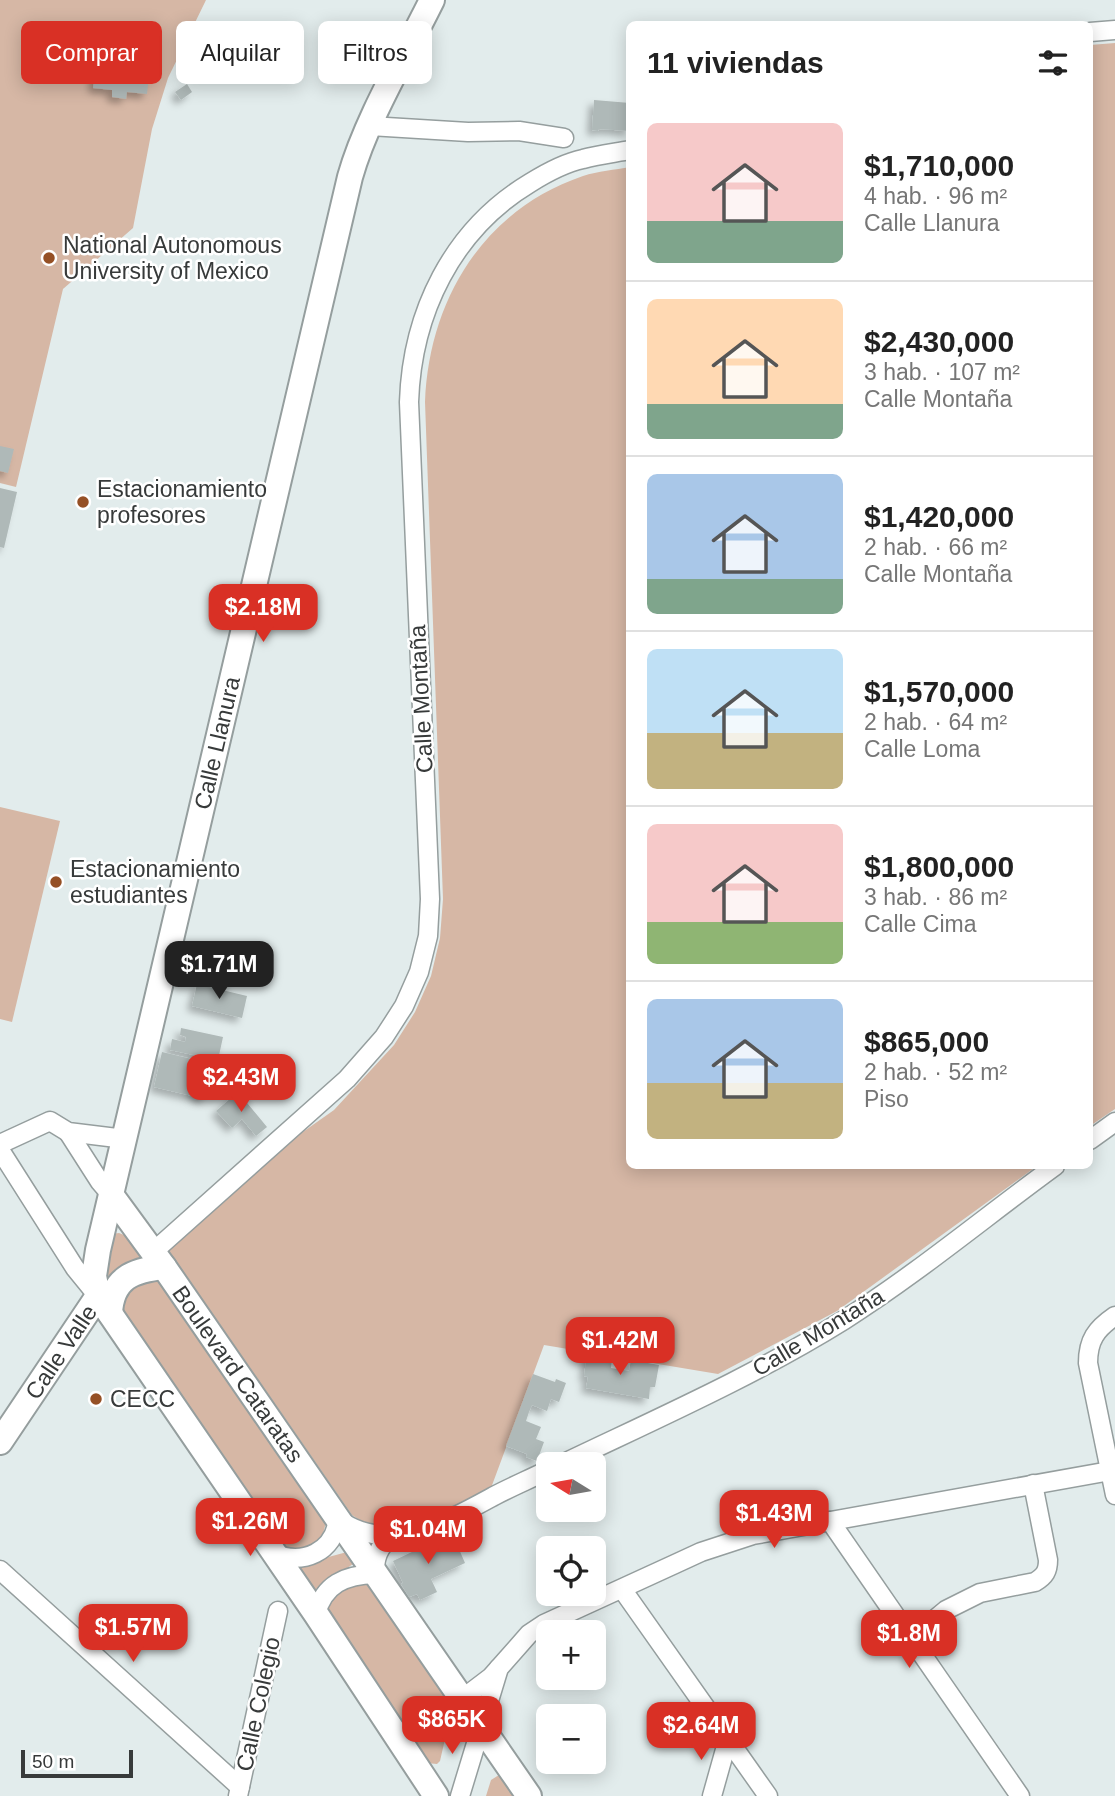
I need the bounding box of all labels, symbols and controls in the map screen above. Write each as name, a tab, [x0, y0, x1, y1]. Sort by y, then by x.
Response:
chip: Comprar	[21, 21, 162, 84]
chip: Alquilar	[176, 21, 304, 84]
chip: Filtros	[318, 21, 432, 84]
icon: filters	[1034, 44, 1072, 82]
text: 11 viviendas	[647, 46, 824, 79]
text: $1,710,000	[864, 149, 1014, 182]
icon: home	[703, 151, 787, 235]
text: 4 hab. · 96 m²	[864, 183, 1007, 209]
text: Calle Llanura	[864, 210, 1000, 236]
place label: National Autonomous University of Mexico	[63, 232, 282, 284]
marker: National Autonomous University of Mexico	[41, 250, 57, 266]
text: $2,430,000	[864, 325, 1014, 358]
icon: home	[703, 327, 787, 411]
text: 3 hab. · 107 m²	[864, 359, 1020, 385]
text: Calle Montaña	[864, 386, 1012, 412]
place label: Estacionamiento profesores	[97, 476, 267, 528]
marker: Estacionamiento profesores	[75, 494, 91, 510]
text: $1,420,000	[864, 500, 1014, 533]
icon: home	[703, 502, 787, 586]
text: 2 hab. · 66 m²	[864, 534, 1007, 560]
text: Calle Montaña	[864, 561, 1012, 587]
pin: $2.18M	[206, 584, 320, 644]
text: $2.18M	[225, 594, 301, 620]
street label: Calle Montaña	[404, 624, 438, 774]
street label: Calle Llanura	[189, 674, 245, 812]
text: $1,570,000	[864, 675, 1014, 708]
icon: home	[703, 677, 787, 761]
text: 2 hab. · 64 m²	[864, 709, 1007, 735]
text: Calle Loma	[864, 736, 980, 762]
text: $1,800,000	[864, 850, 1014, 883]
icon: home	[703, 852, 787, 936]
place label: Estacionamiento estudiantes	[70, 856, 240, 908]
marker: Estacionamiento estudiantes	[48, 874, 64, 890]
text: 3 hab. · 86 m²	[864, 884, 1007, 910]
text: Calle Cima	[864, 911, 976, 937]
pin: $1.71M	[162, 942, 276, 1001]
text: $1.71M	[181, 951, 257, 977]
text: $865,000	[864, 1025, 989, 1058]
icon: home	[703, 1027, 787, 1111]
pin: $2.43M	[184, 1054, 298, 1114]
text: 2 hab. · 52 m²	[864, 1059, 1007, 1085]
text: $2.43M	[203, 1064, 279, 1090]
text: Piso	[864, 1086, 909, 1112]
street label: Boulevard Cataratas	[167, 1281, 309, 1467]
street label: Calle Montaña	[748, 1283, 888, 1381]
street label: Calle Valle	[20, 1300, 102, 1404]
pin: $1.42M	[563, 1318, 677, 1377]
text: $1.42M	[582, 1327, 658, 1353]
place label: CECC	[110, 1386, 175, 1412]
marker: CECC	[88, 1391, 104, 1407]
north arrow	[536, 1452, 606, 1522]
map controls	[536, 1452, 606, 1774]
pin: $1.43M	[717, 1490, 831, 1550]
pin: $1.26M	[193, 1498, 307, 1558]
text: $1.43M	[736, 1500, 812, 1526]
pin: $1.04M	[371, 1506, 485, 1566]
text: $1.26M	[212, 1508, 288, 1534]
text: $1.04M	[390, 1516, 466, 1542]
button: locate	[536, 1536, 606, 1606]
pin: $1.57M	[76, 1604, 190, 1664]
pin: $1.8M	[860, 1610, 958, 1670]
text: $1.57M	[95, 1614, 171, 1640]
button: +	[536, 1620, 606, 1690]
text: $1.8M	[877, 1620, 941, 1646]
street label: Calle Colegio	[231, 1634, 285, 1774]
pin: $865K	[403, 1696, 501, 1756]
pin: $2.64M	[644, 1702, 758, 1762]
button: −	[536, 1704, 606, 1774]
text: $865K	[418, 1706, 486, 1732]
text: $2.64M	[663, 1712, 739, 1738]
scale bar	[21, 1747, 133, 1779]
text: 50 m	[32, 1751, 74, 1772]

